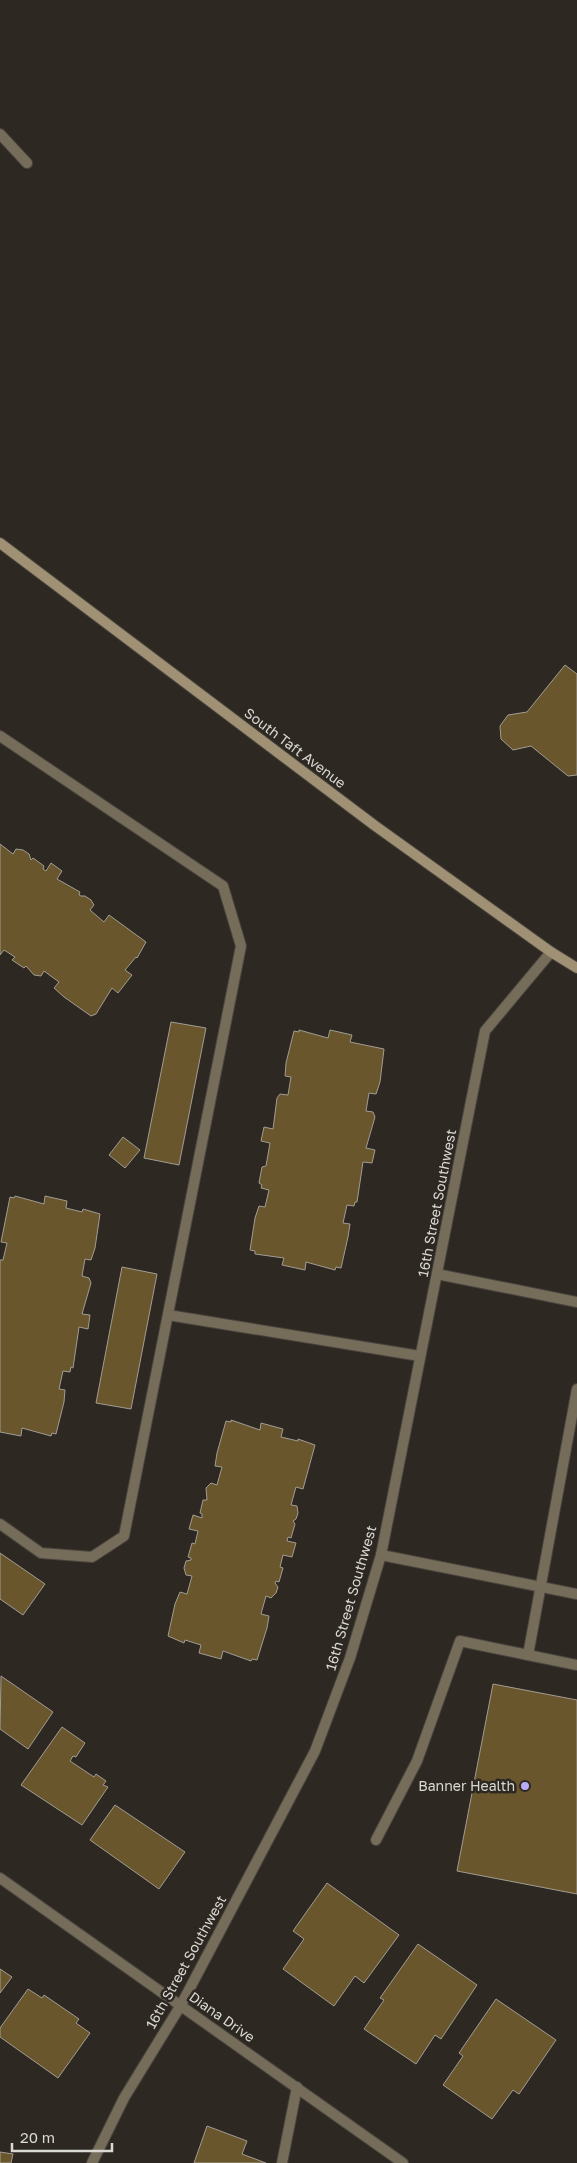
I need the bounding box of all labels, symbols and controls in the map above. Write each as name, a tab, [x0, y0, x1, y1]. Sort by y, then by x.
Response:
street label: South Taft Avenue	[241, 704, 349, 791]
street label: 16th Street Southwest	[414, 1128, 459, 1278]
street label: 16th Street Southwest	[322, 1523, 379, 1672]
place label: Banner Health	[418, 1777, 515, 1794]
marker: Banner Health	[519, 1780, 531, 1792]
street label: 16th Street Southwest	[142, 1892, 229, 2032]
street label: Diana Drive	[186, 1988, 258, 2045]
scale bar	[12, 2120, 112, 2152]
text: 20 m	[20, 2128, 55, 2146]

